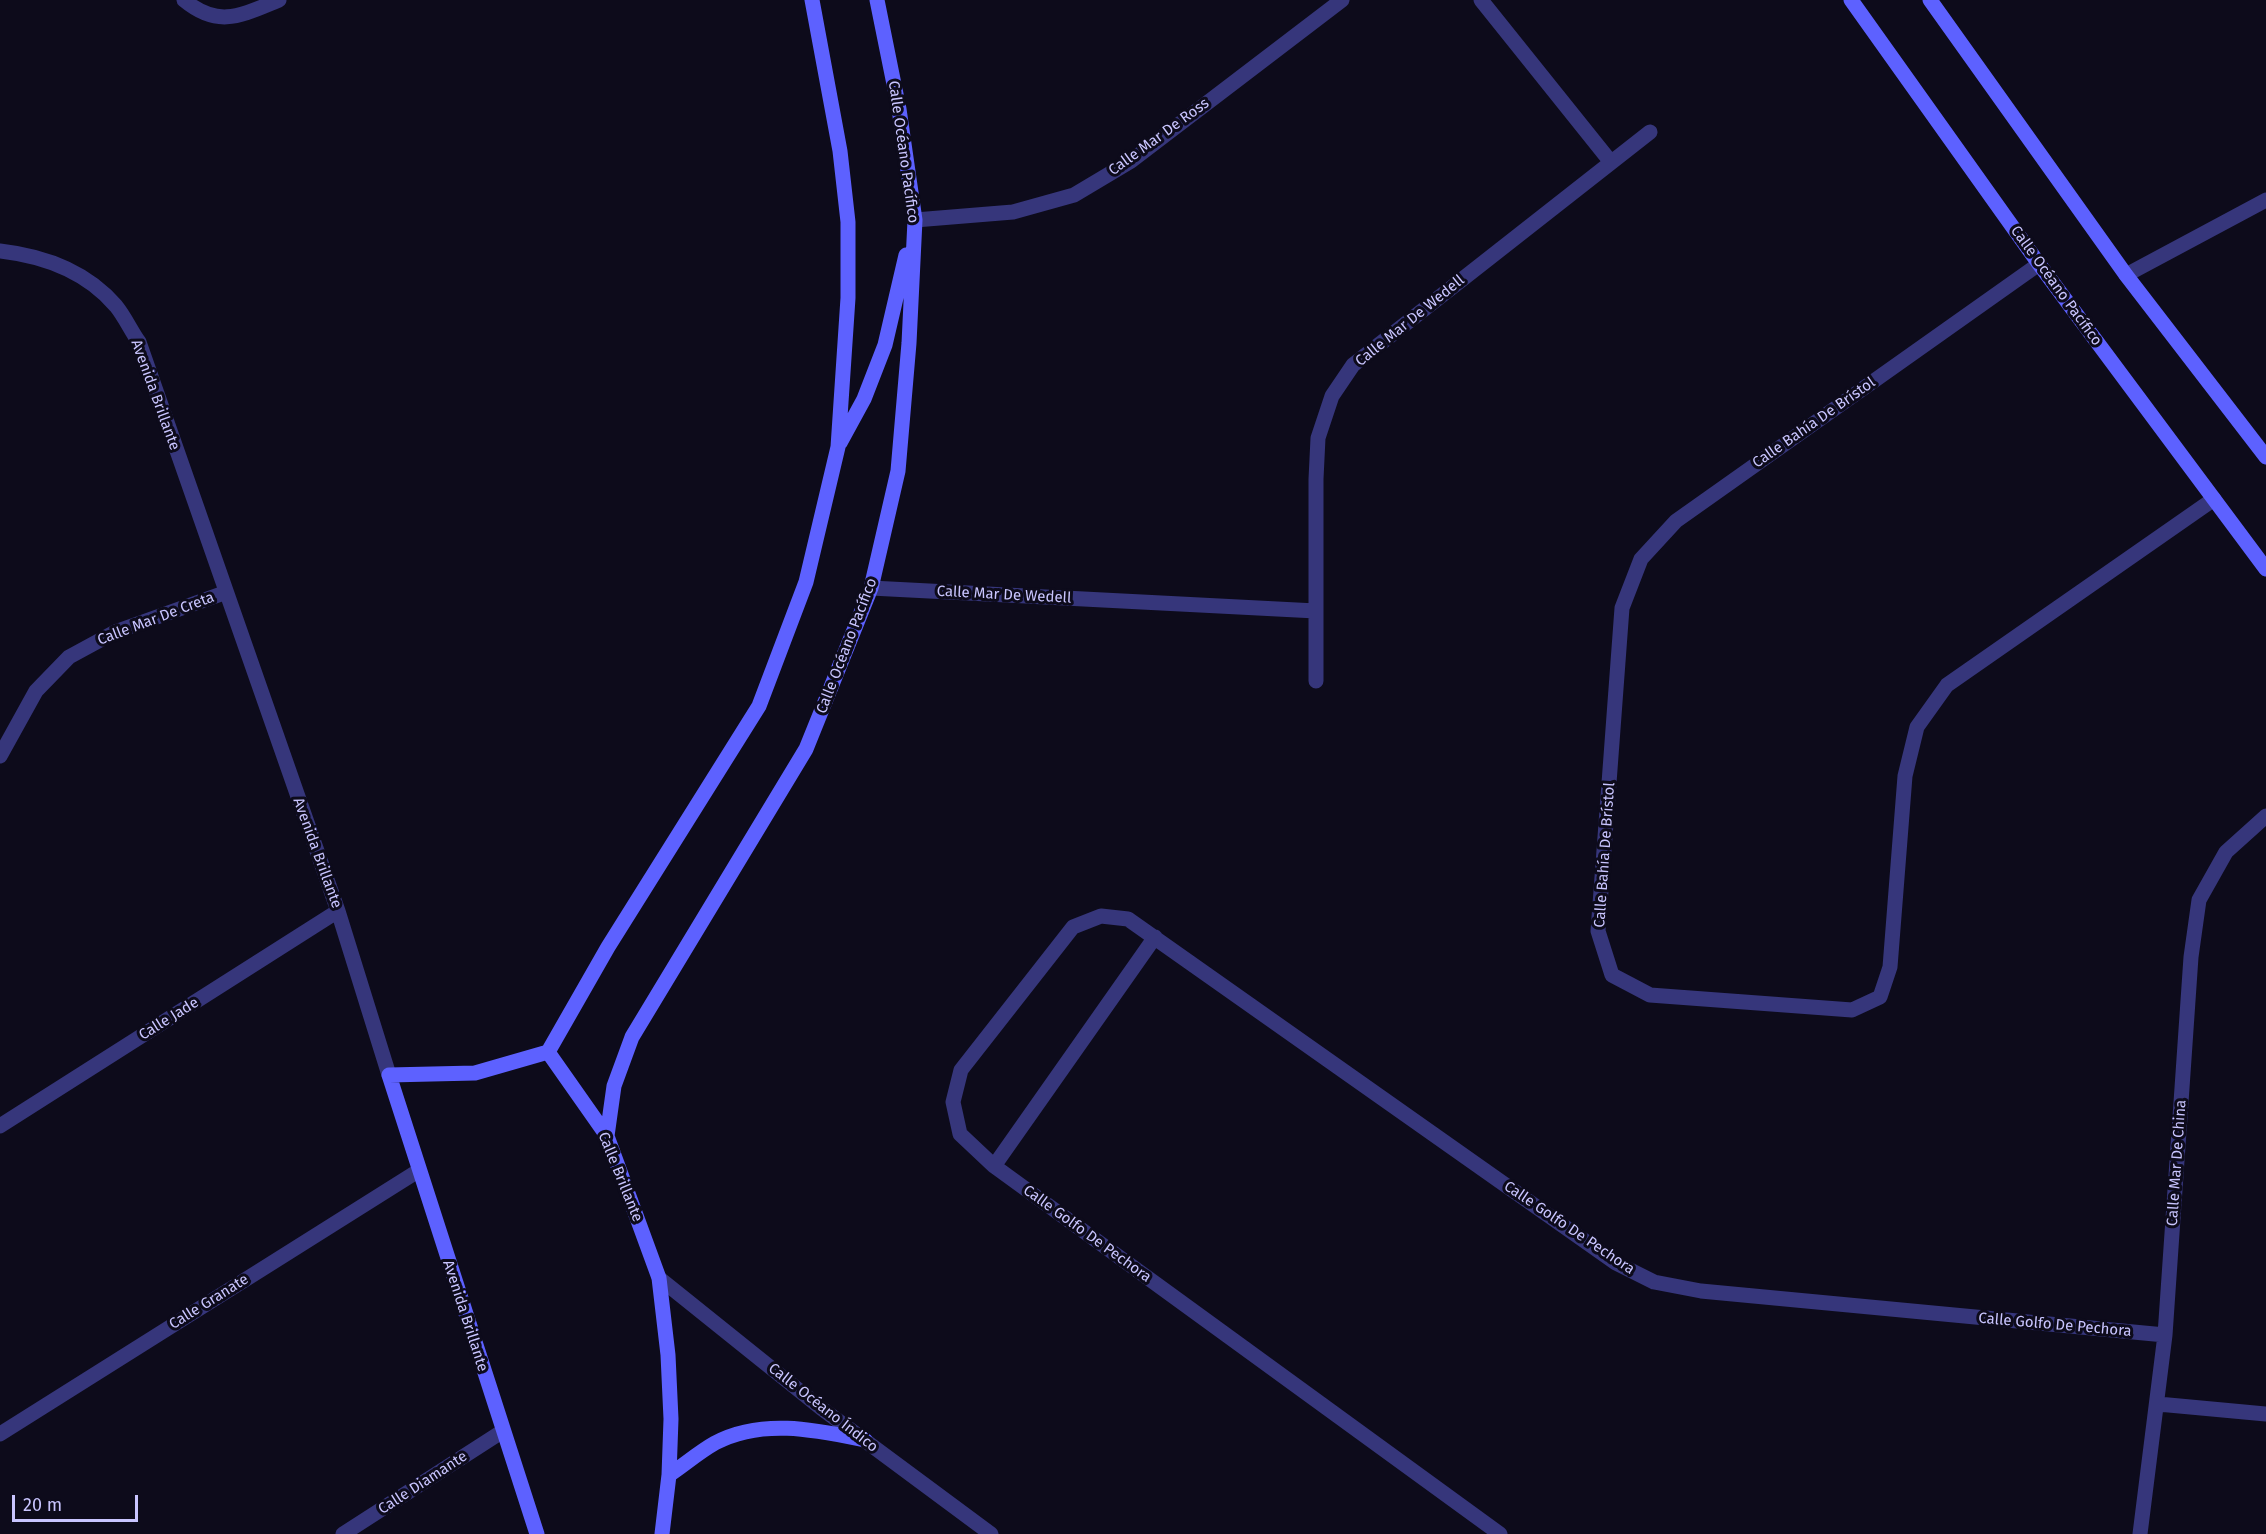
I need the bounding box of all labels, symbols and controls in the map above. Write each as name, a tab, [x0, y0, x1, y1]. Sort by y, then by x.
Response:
street label: Calle Océano Pacífico	[884, 80, 922, 224]
street label: Calle Mar De Ross	[1105, 94, 1213, 180]
street label: Calle Océano Pacífico	[2006, 223, 2106, 349]
street label: Calle Mar De Wedell	[1352, 272, 1468, 370]
street label: Avenida Brillante	[127, 337, 183, 453]
street label: Calle Bahía De Brístol	[1749, 374, 1879, 472]
street label: Calle Océano Pacífico	[813, 576, 881, 716]
street label: Calle Mar De Wedell	[936, 582, 1072, 608]
street label: Calle Mar De Creta	[95, 588, 217, 650]
street label: Calle Bahía De Brístol	[1591, 782, 1619, 928]
street label: Avenida Brillante	[289, 795, 345, 911]
street label: Calle Jade	[136, 994, 202, 1044]
street label: Calle Mar De China	[2164, 1099, 2190, 1227]
street label: Calle Brillante	[594, 1129, 646, 1225]
street label: Calle Golfo De Pechora	[1500, 1178, 1638, 1278]
street label: Calle Golfo De Pechora	[1020, 1182, 1154, 1286]
street label: Avenida Brillante	[438, 1258, 492, 1374]
street label: Calle Granate	[166, 1270, 252, 1334]
street label: Calle Golfo De Pechora	[1978, 1309, 2132, 1341]
street label: Calle Océano Índico	[765, 1360, 881, 1456]
street label: Calle Diamante	[375, 1448, 471, 1518]
scale bar	[15, 1483, 141, 1521]
text: 20 m	[23, 1494, 62, 1516]

